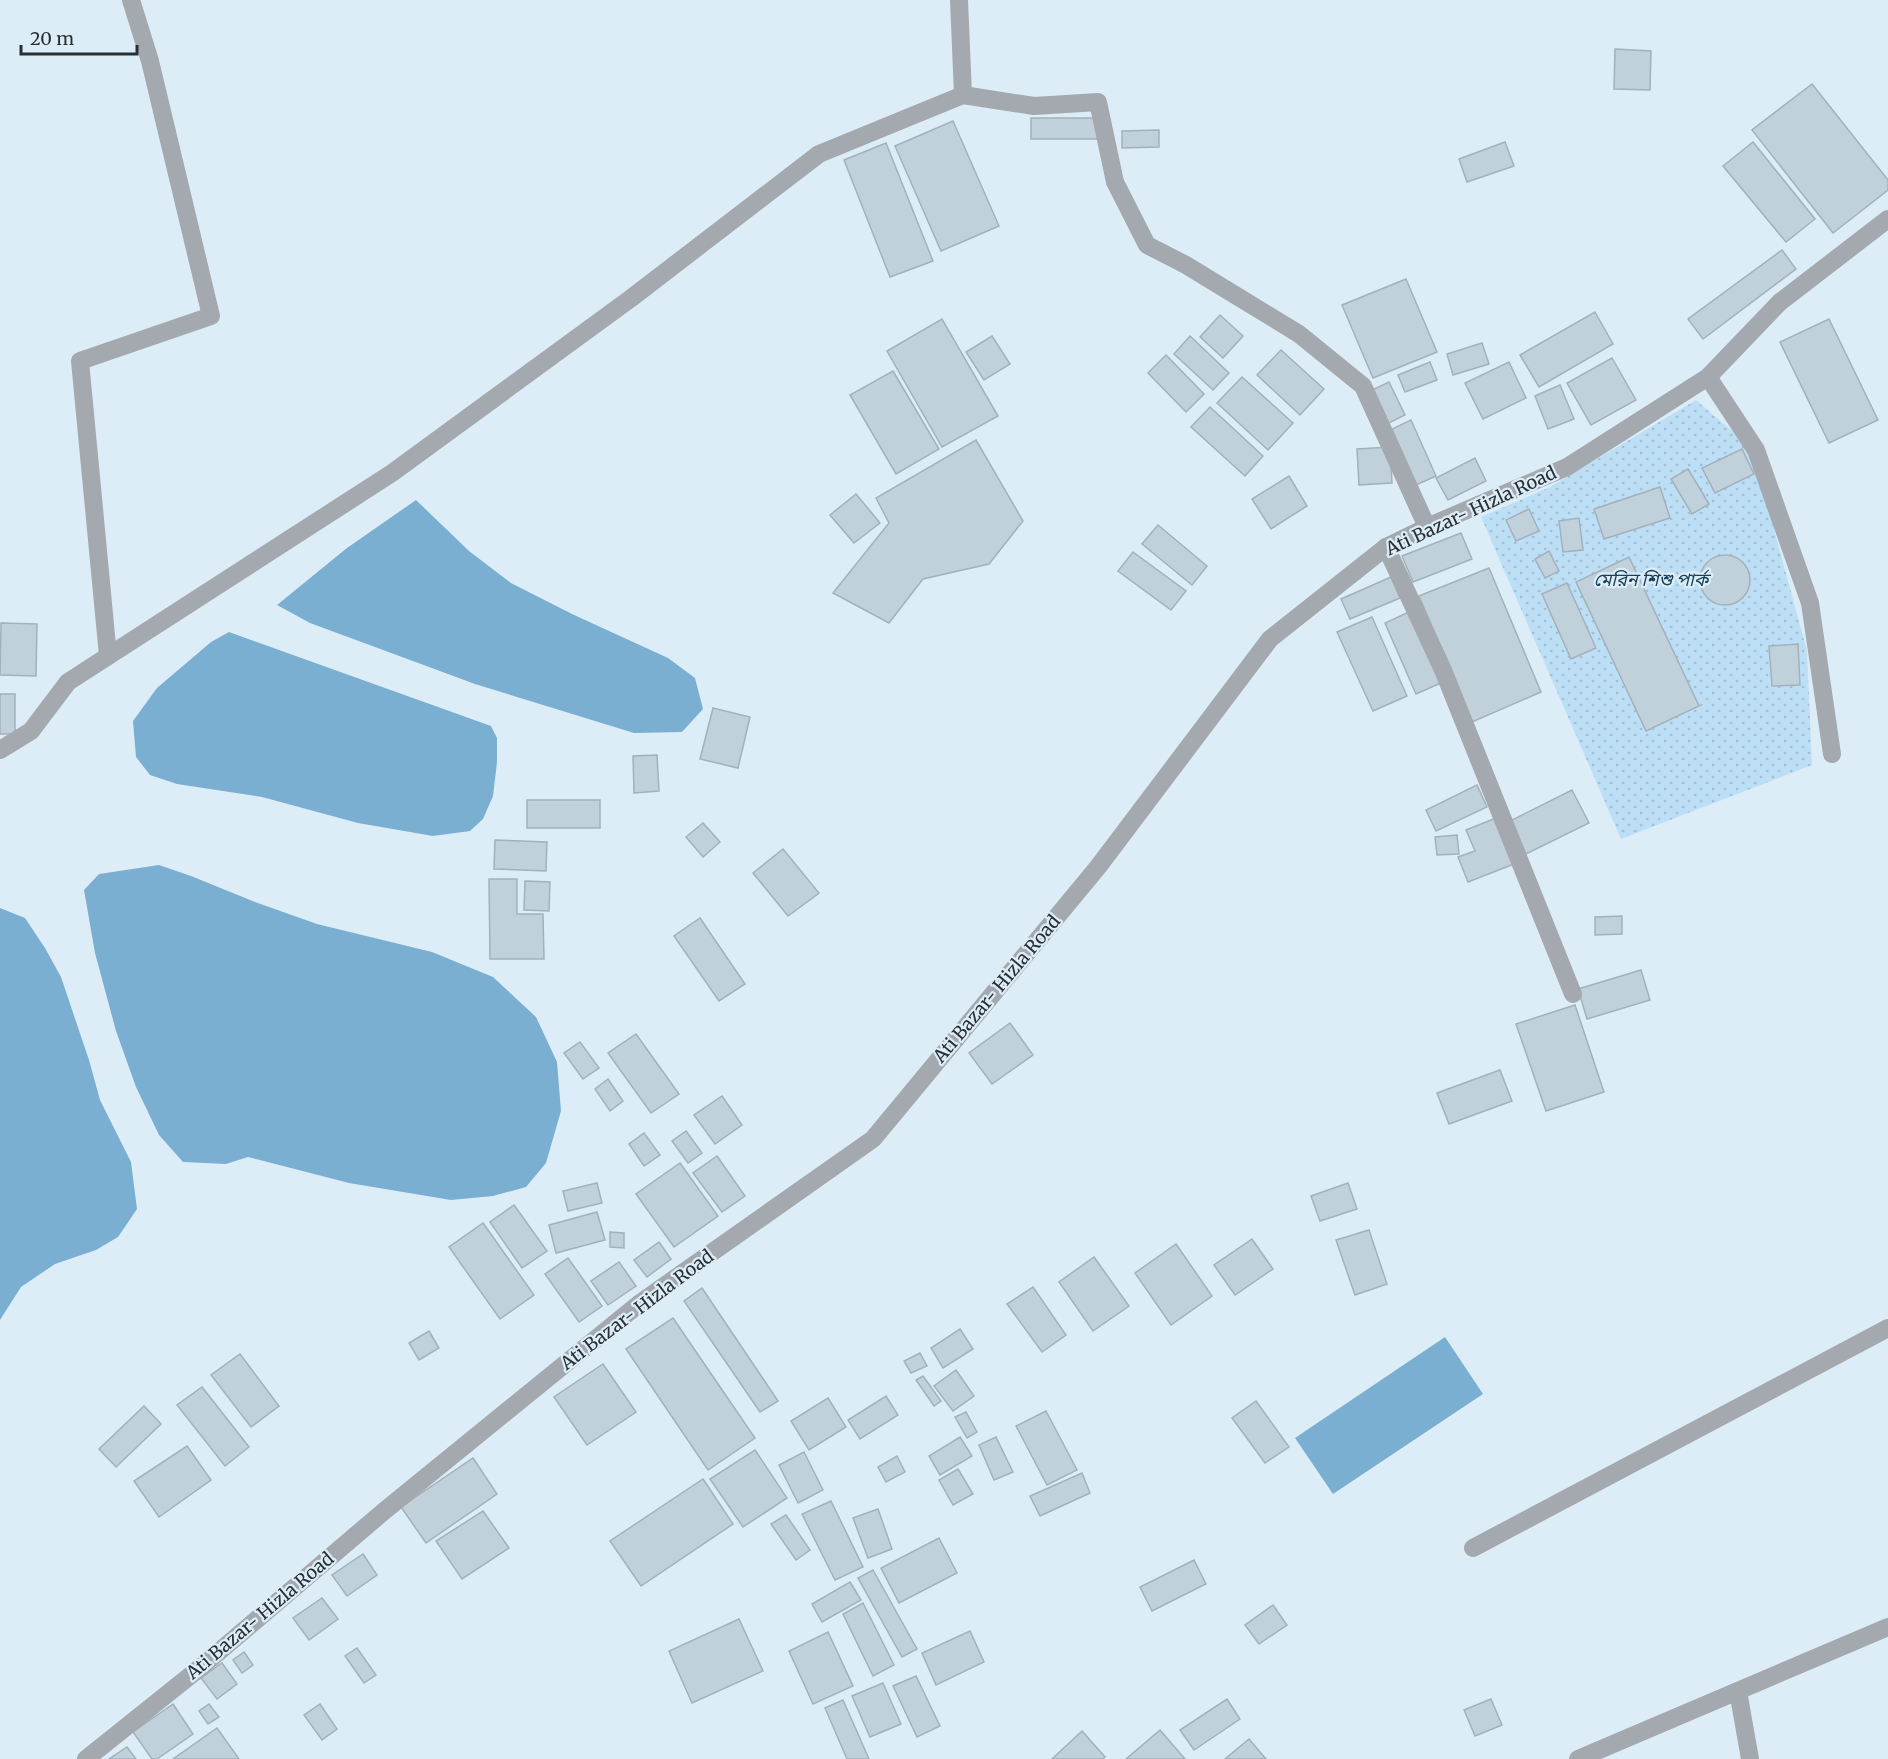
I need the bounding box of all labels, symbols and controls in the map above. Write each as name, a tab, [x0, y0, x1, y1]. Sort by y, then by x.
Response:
scale bar	[21, 18, 136, 56]
text: 20 m	[30, 27, 74, 50]
street label: Ati Bazar- Hizla Road	[1381, 461, 1560, 561]
park label: মেরিন শিশু পার্ক	[1594, 568, 1712, 591]
street label: Ati Bazar- Hizla Road	[927, 910, 1065, 1068]
street label: Ati Bazar- Hizla Road	[555, 1244, 718, 1375]
street label: Ati Bazar- Hizla Road	[180, 1547, 338, 1685]

